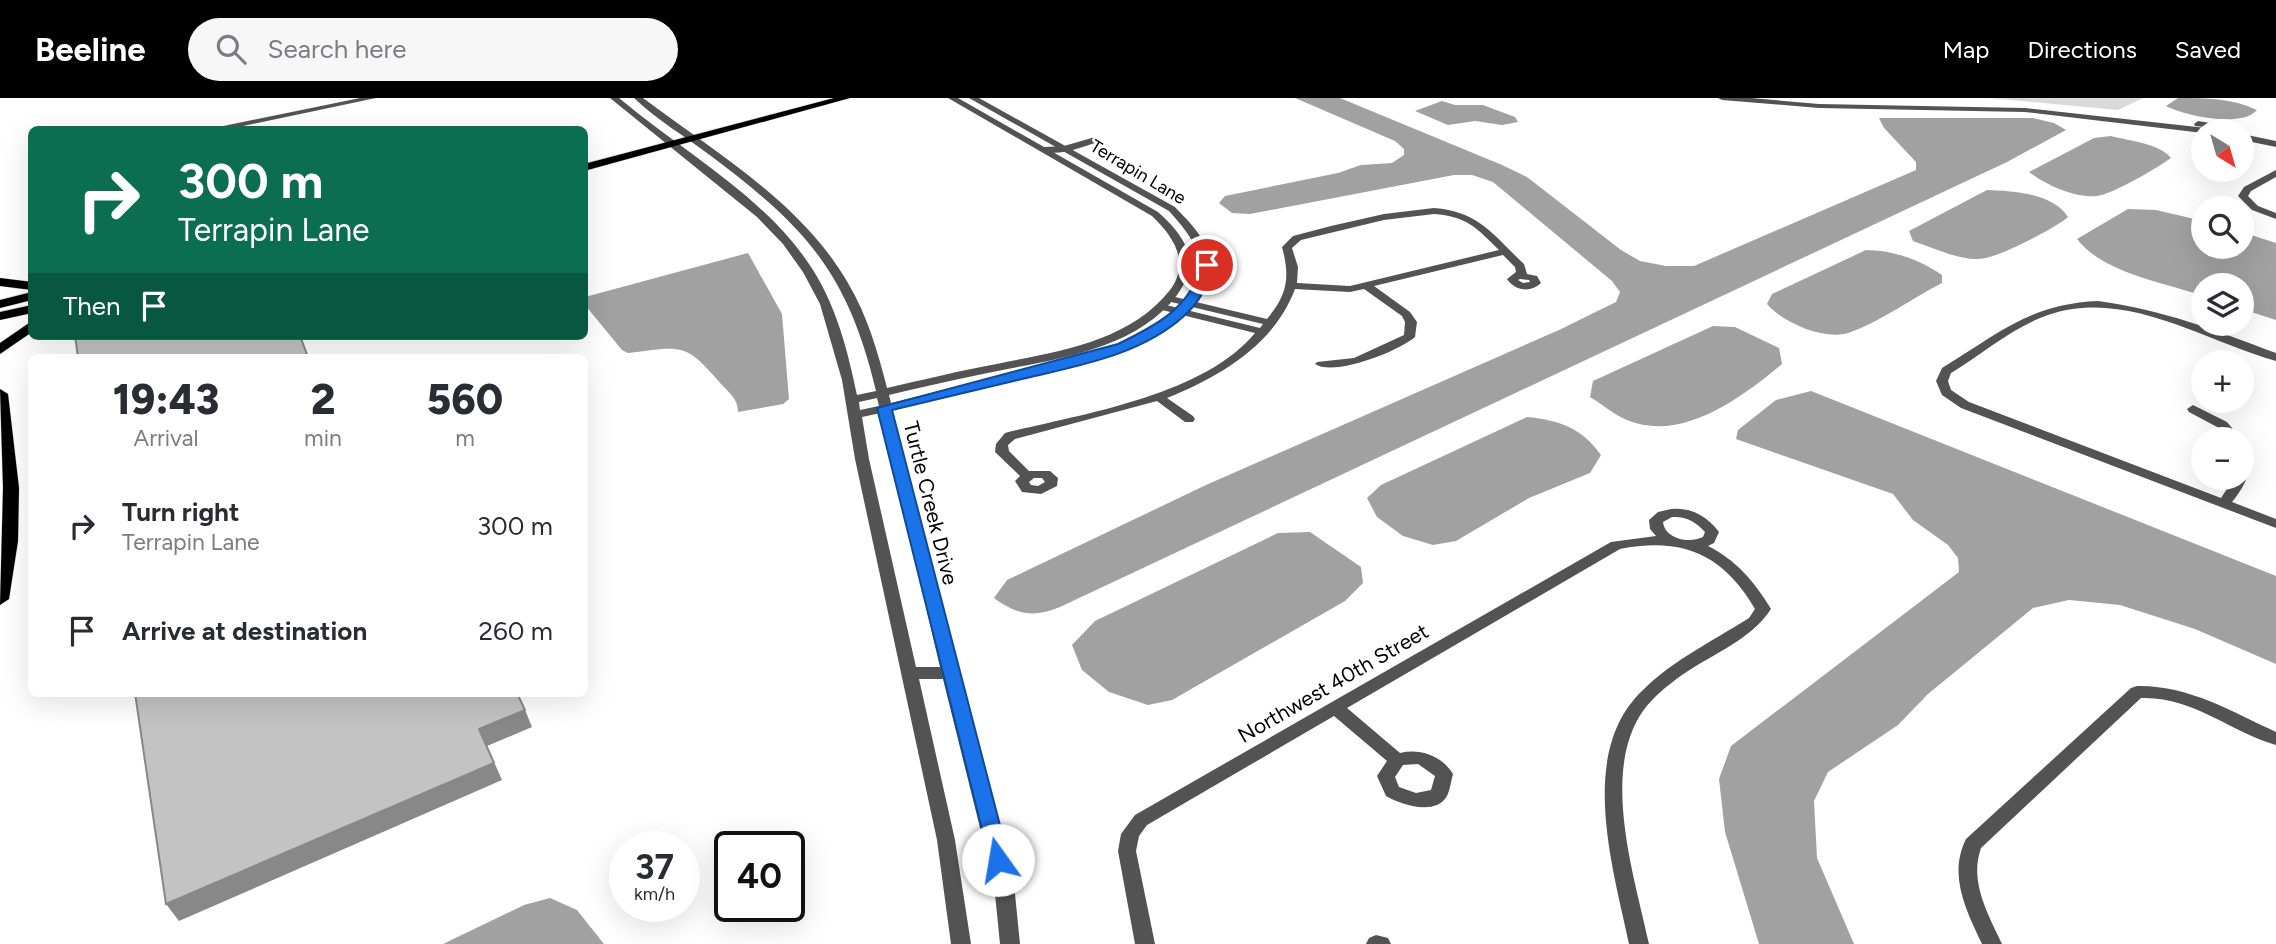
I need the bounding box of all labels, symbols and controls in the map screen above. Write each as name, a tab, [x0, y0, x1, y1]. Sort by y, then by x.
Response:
search box	[188, 18, 678, 81]
text: Beeline	[35, 30, 146, 69]
icon: search	[212, 30, 250, 68]
text: Search here	[268, 33, 406, 65]
text: Map	[1943, 35, 1989, 64]
text: Directions	[2027, 35, 2137, 64]
text: Saved	[2175, 35, 2241, 64]
north arrow	[2191, 119, 2254, 182]
map controls	[2191, 119, 2254, 490]
street label: Terrapin Lane	[1086, 135, 1190, 209]
text: 300 m	[178, 151, 323, 210]
icon: right	[63, 154, 154, 245]
button: search	[2191, 196, 2254, 259]
text: Terrapin Lane	[178, 211, 370, 249]
pin	[1177, 235, 1237, 295]
icon: arrive	[1188, 246, 1226, 284]
button: layers	[2191, 273, 2254, 336]
icon: arrive	[135, 287, 173, 325]
text: Then	[63, 290, 121, 322]
button: +	[2191, 350, 2254, 413]
text: 19:43	[113, 374, 219, 425]
text: 2	[311, 374, 335, 425]
text: 560	[427, 374, 503, 425]
street label: Turtle Creek Drive	[899, 419, 963, 587]
text: Arrival	[134, 424, 199, 452]
text: min	[304, 424, 342, 452]
text: m	[455, 424, 475, 452]
button: −	[2191, 427, 2254, 490]
text: Turn right	[122, 496, 239, 528]
icon: right	[63, 507, 101, 545]
text: 300 m	[477, 510, 553, 542]
text: Terrapin Lane	[122, 528, 260, 556]
icon: arrive	[63, 612, 101, 650]
text: Arrive at destination	[122, 615, 367, 647]
text: 260 m	[479, 615, 553, 647]
street label: Northwest 40th Street	[1233, 618, 1433, 748]
position arrow	[961, 823, 1035, 897]
speed limit sign: 40	[714, 831, 805, 922]
text: 37	[635, 846, 674, 888]
text: km/h	[634, 883, 675, 905]

